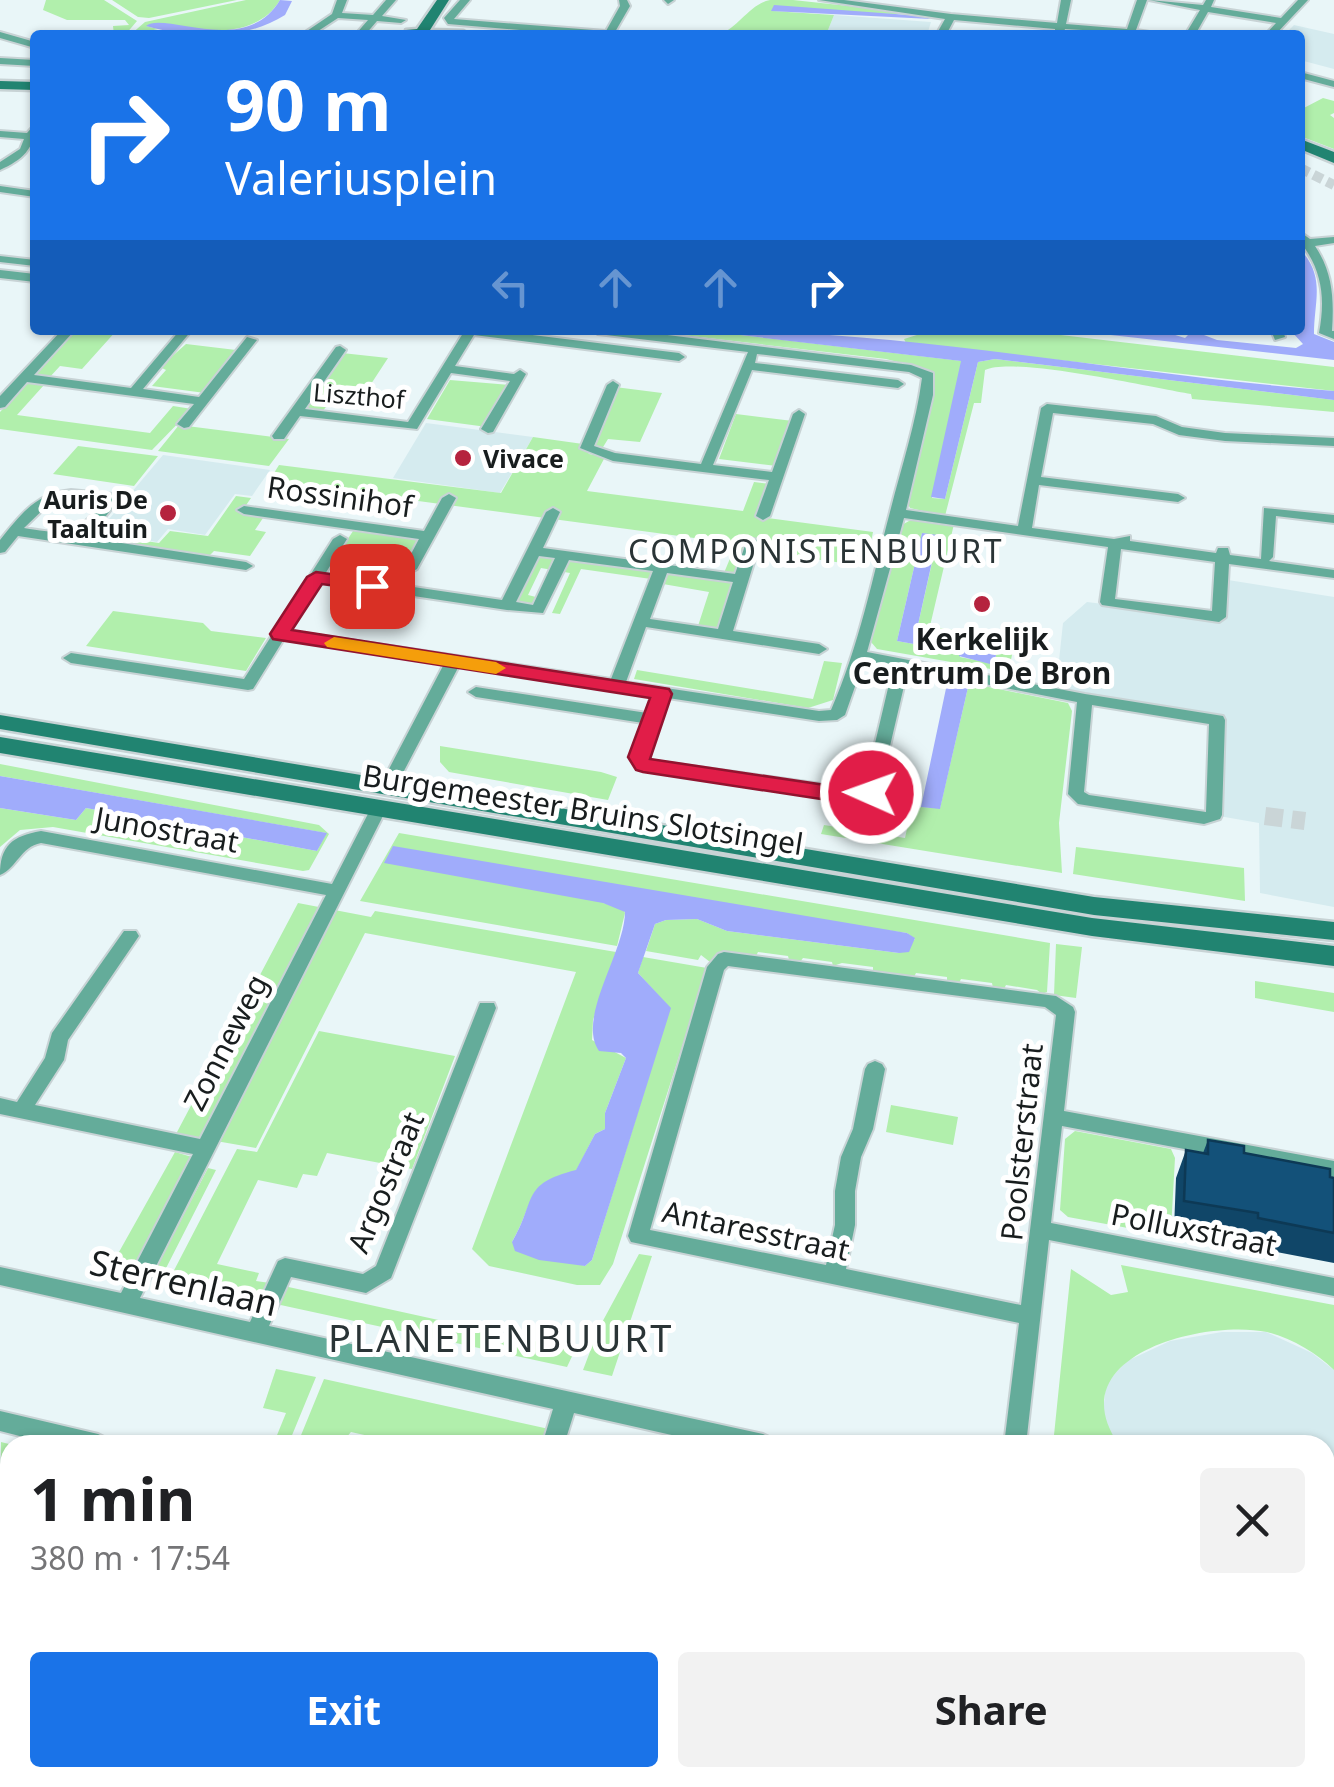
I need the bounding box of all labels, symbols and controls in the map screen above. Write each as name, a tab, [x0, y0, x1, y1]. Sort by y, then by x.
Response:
text: 90 m	[225, 56, 392, 152]
icon: right	[60, 70, 190, 200]
text: Valeriusplein	[225, 147, 497, 208]
icon: left	[483, 260, 538, 315]
icon: ahead	[588, 260, 643, 315]
icon: ahead	[693, 260, 748, 315]
icon: right	[798, 260, 853, 315]
street label: Liszthof	[312, 374, 407, 416]
place label: Vivace	[483, 441, 564, 475]
marker: Vivace	[452, 447, 474, 469]
street label: Rossinihof	[265, 465, 417, 527]
place label: Auris De Taaltuin	[44, 482, 148, 545]
marker: Auris De Taaltuin	[157, 502, 179, 524]
district label: COMPONISTENBUURT	[628, 529, 1004, 572]
pin	[330, 544, 415, 629]
icon: arrive	[345, 559, 400, 614]
marker: Kerkelijk Centrum De Bron	[971, 593, 993, 615]
place label: Kerkelijk Centrum De Bron	[853, 618, 1111, 693]
position arrow	[819, 741, 923, 845]
street label: Burgemeester Bruins Slotsingel	[360, 754, 806, 864]
street label: Junostraat	[89, 796, 242, 862]
street label: Zonneweg	[173, 967, 277, 1117]
street label: Poolsterstraat	[990, 1041, 1052, 1243]
street label: Argostraat	[337, 1105, 433, 1259]
street label: Antaresstraat	[659, 1190, 853, 1270]
street label: Polluxstraat	[1108, 1193, 1280, 1265]
street label: Sterrenlaan	[86, 1238, 282, 1326]
district label: PLANETENBUURT	[328, 1311, 674, 1363]
text: 1 min	[30, 1457, 195, 1539]
button: close	[1200, 1468, 1305, 1573]
text: 380 m · 17:54	[30, 1536, 230, 1579]
button: Exit	[30, 1652, 658, 1767]
button: Share	[678, 1652, 1305, 1767]

